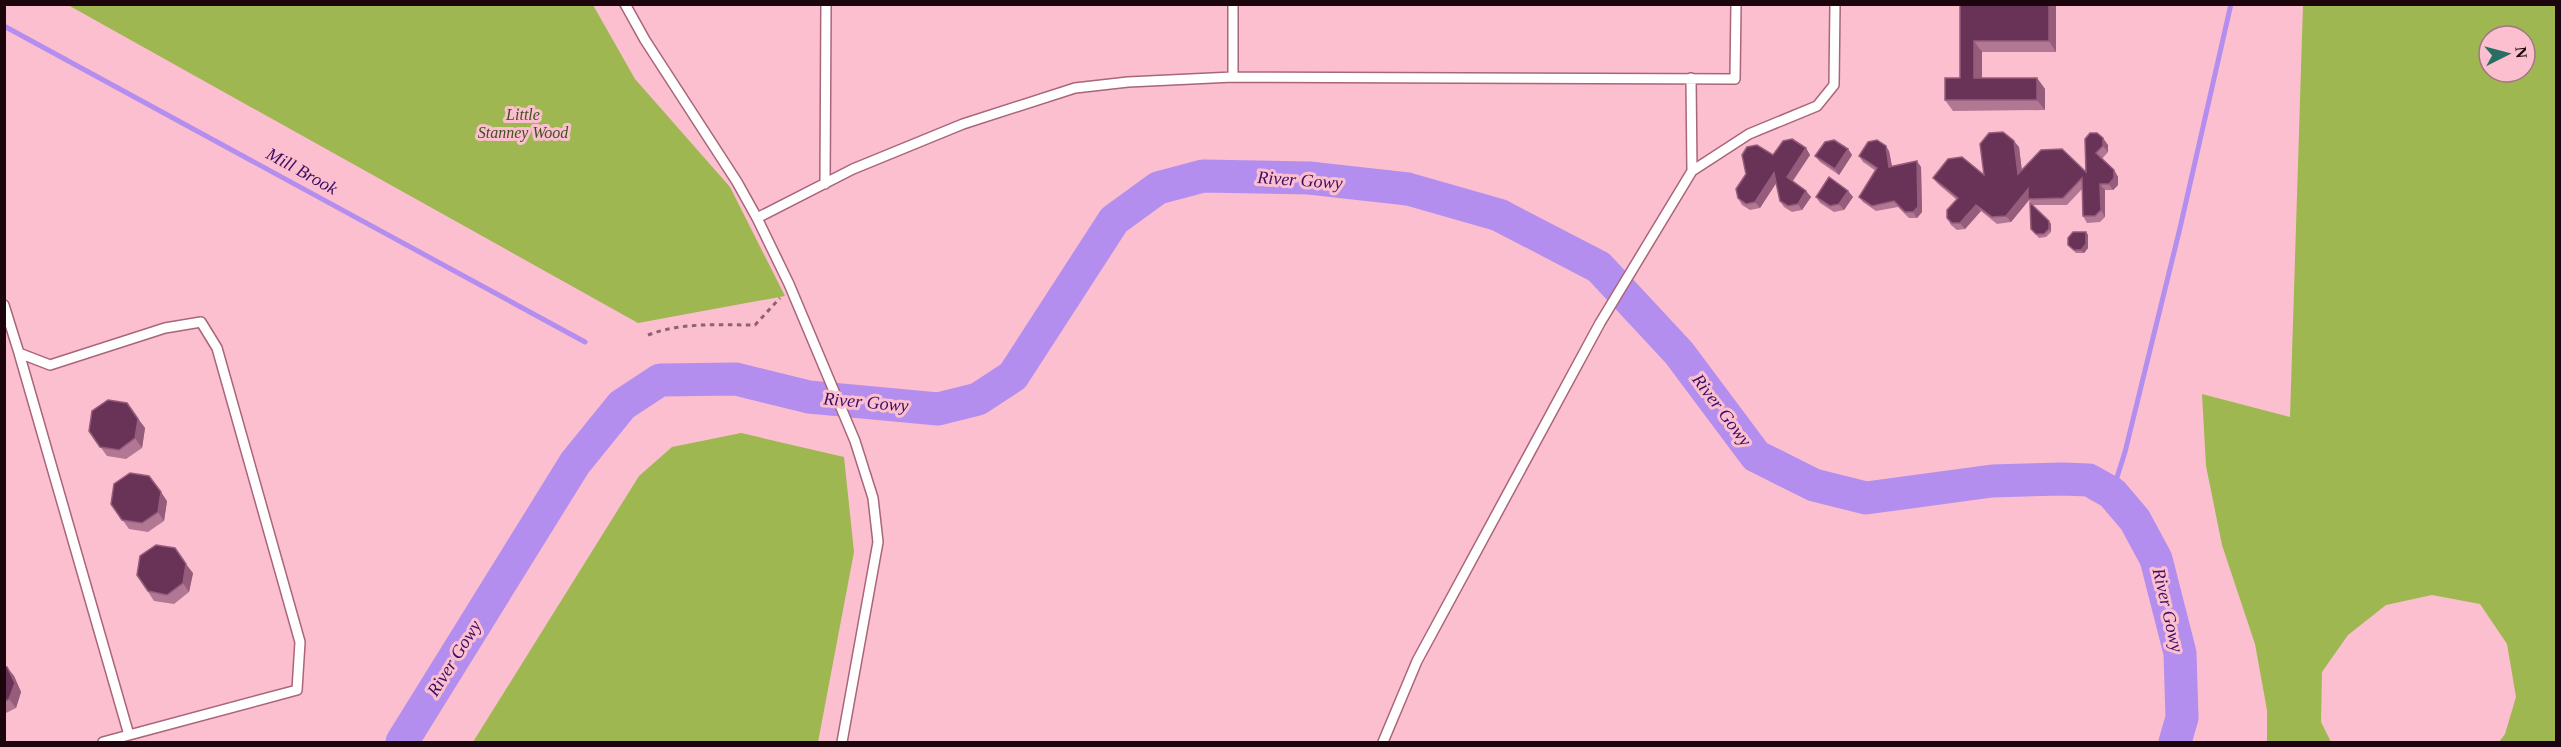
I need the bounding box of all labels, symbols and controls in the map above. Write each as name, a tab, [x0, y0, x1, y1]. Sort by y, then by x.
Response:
north arrow	[2477, 24, 2537, 84]
text: N	[2512, 46, 2531, 60]
park label: Little Stanney Wood	[478, 106, 569, 142]
water label: Mill Brook	[262, 143, 342, 199]
water label: River Gowy	[1256, 167, 1343, 193]
water label: River Gowy	[1688, 369, 1756, 450]
water label: River Gowy	[822, 388, 909, 416]
water label: River Gowy	[2148, 565, 2187, 654]
water label: River Gowy	[422, 616, 485, 700]

